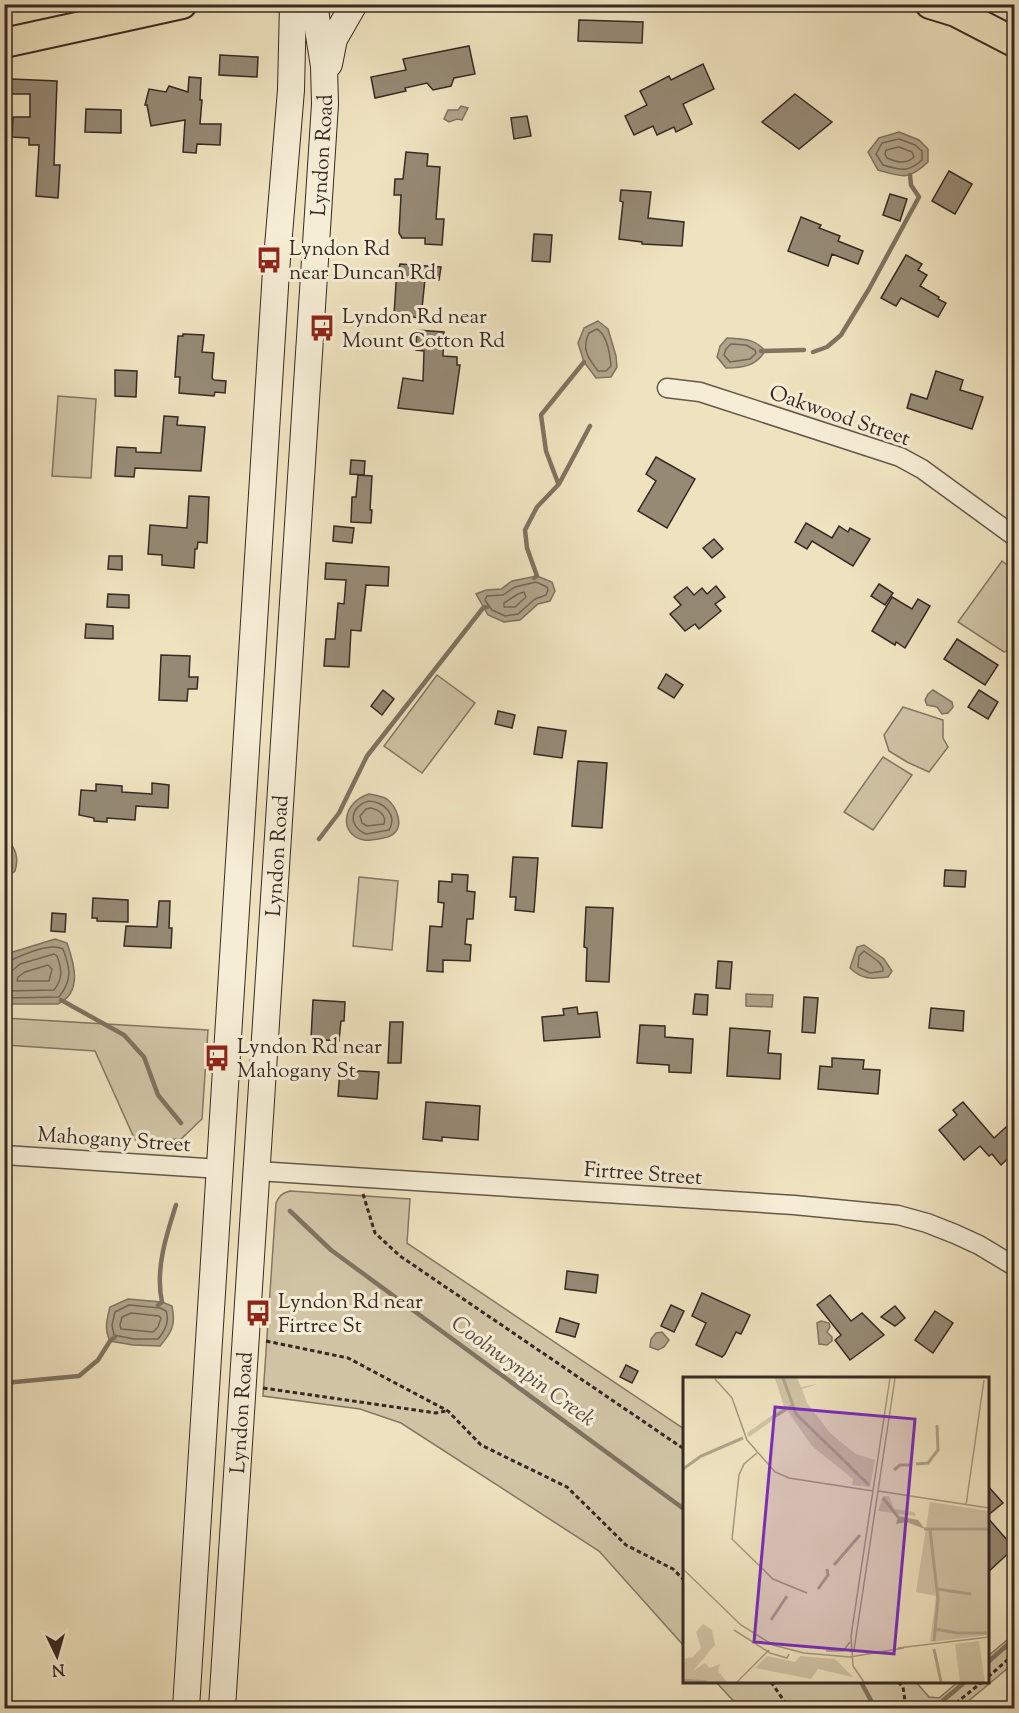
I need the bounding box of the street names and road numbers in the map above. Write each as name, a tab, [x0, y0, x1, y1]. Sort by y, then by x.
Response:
street label: Lyndon Road	[305, 94, 342, 217]
street label: Oakwood Street	[765, 379, 914, 455]
street label: Lyndon Road	[260, 794, 298, 918]
street label: Mahogany Street	[36, 1121, 191, 1161]
street label: Firtree Street	[583, 1156, 703, 1194]
street label: Lyndon Road	[224, 1351, 262, 1475]

